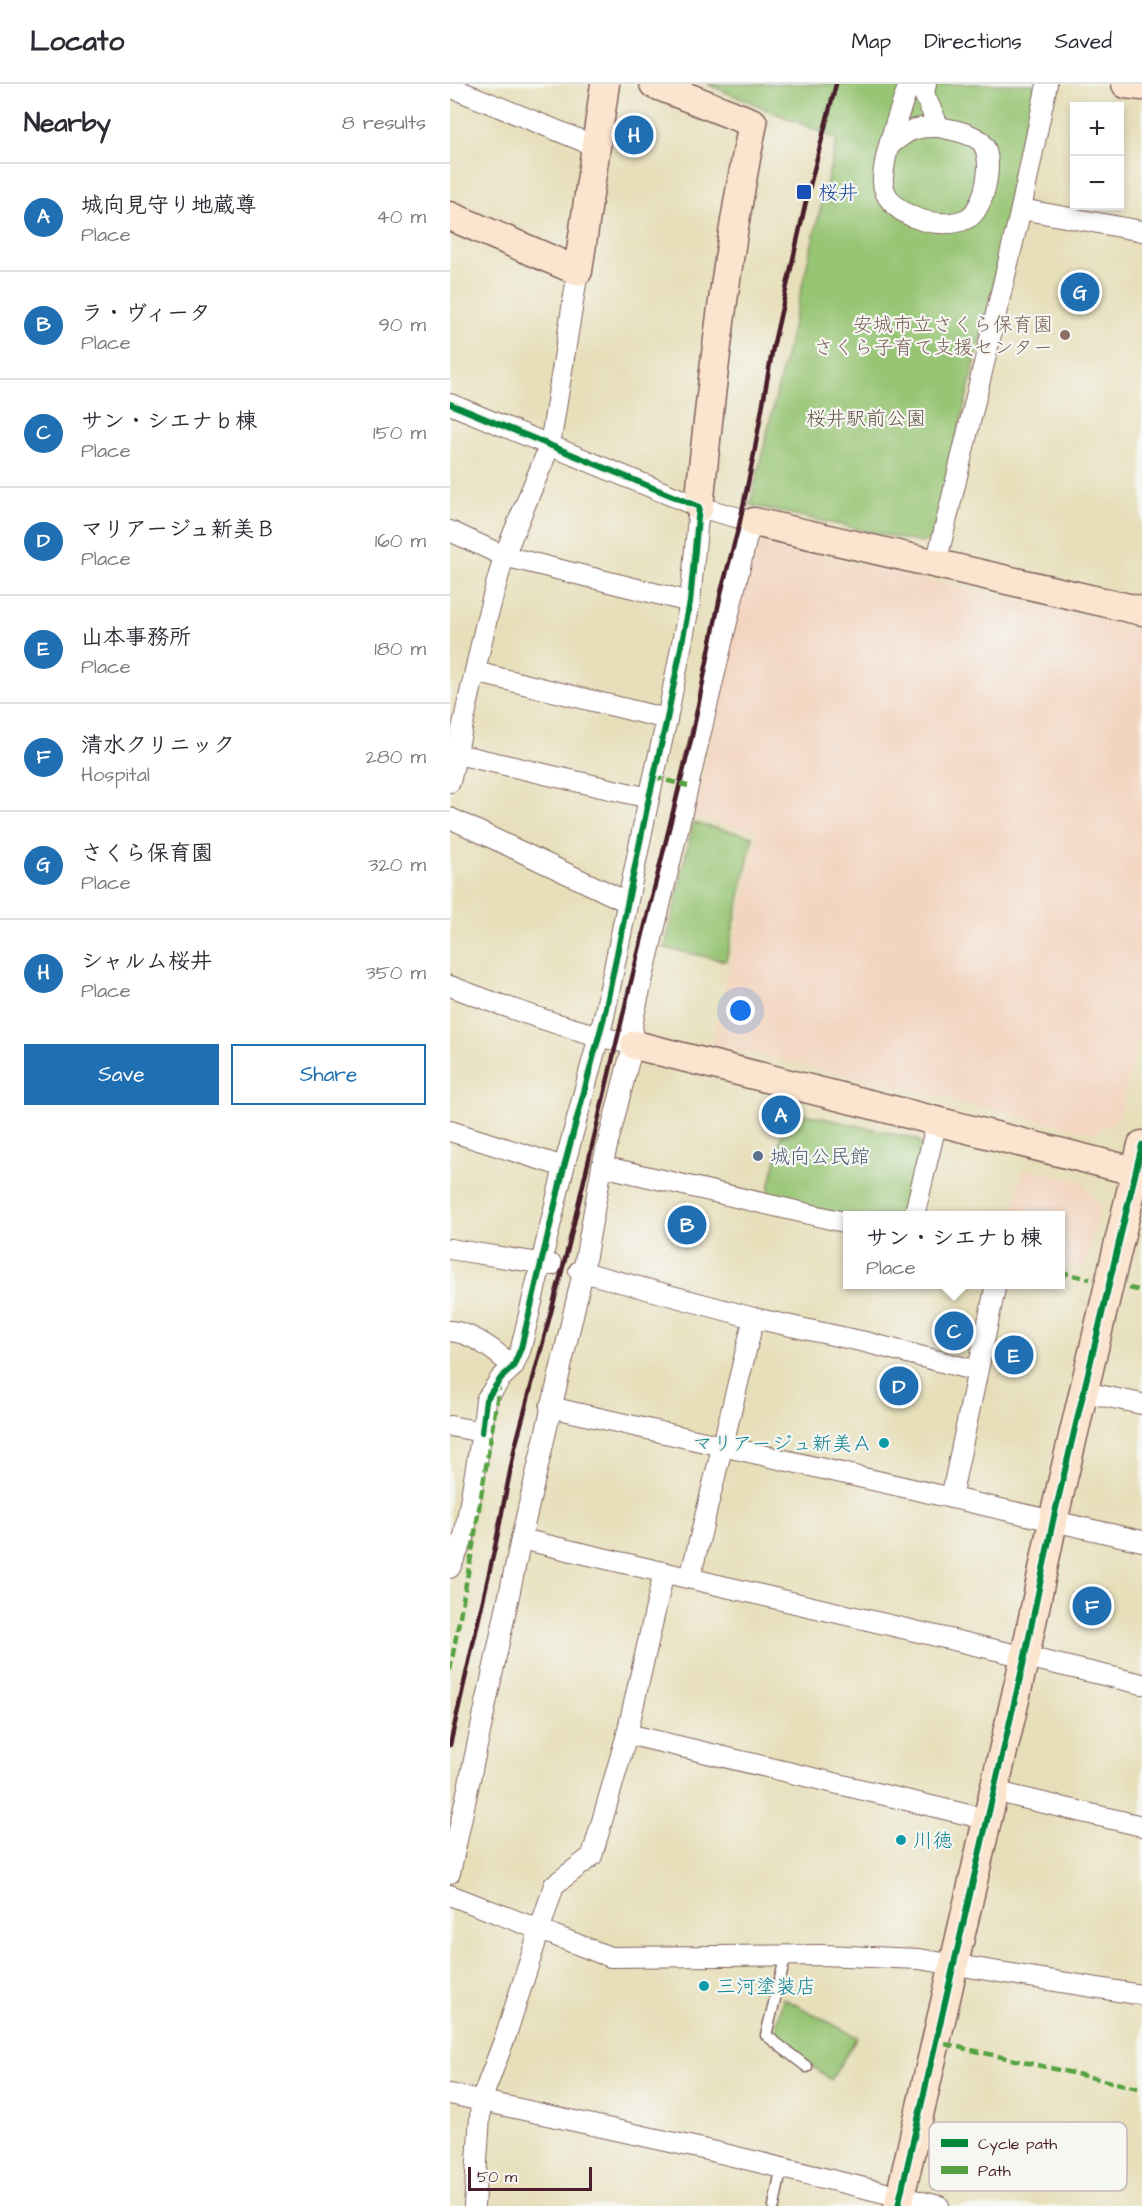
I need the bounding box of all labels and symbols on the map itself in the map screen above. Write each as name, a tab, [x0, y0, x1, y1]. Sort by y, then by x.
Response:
pin: H	[614, 112, 654, 158]
place label: 桜井	[818, 179, 858, 207]
marker: 桜井	[795, 183, 813, 201]
pin: G	[1060, 270, 1100, 314]
place label: 安城市立さくら保育園 さくら子育て支援センター	[814, 311, 1053, 362]
marker: 安城市立さくら保育園 さくら子育て支援センター	[1058, 328, 1072, 342]
park label: 桜井駅前公園	[806, 405, 926, 433]
your location	[726, 996, 755, 1025]
pin: A	[762, 1092, 800, 1138]
place label: 城向公民館	[770, 1143, 870, 1171]
marker: 城向公民館	[751, 1149, 765, 1163]
pin: B	[668, 1202, 706, 1248]
pin: C	[934, 1308, 974, 1354]
pin: E	[994, 1332, 1034, 1378]
pin: D	[880, 1364, 918, 1408]
place label: マリアージュ新美Ａ	[692, 1430, 872, 1458]
marker: マリアージュ新美Ａ	[877, 1436, 891, 1450]
pin: F	[1072, 1584, 1112, 1628]
place label: 川徳	[913, 1827, 953, 1855]
marker: 川徳	[894, 1833, 908, 1847]
place label: 三河塗装店	[716, 1973, 816, 2001]
marker: 三河塗装店	[697, 1979, 711, 1993]
legend	[929, 2122, 1127, 2191]
text: Cycle path	[978, 2133, 1057, 2156]
text: Path	[978, 2160, 1011, 2182]
scale bar	[468, 2164, 592, 2192]

